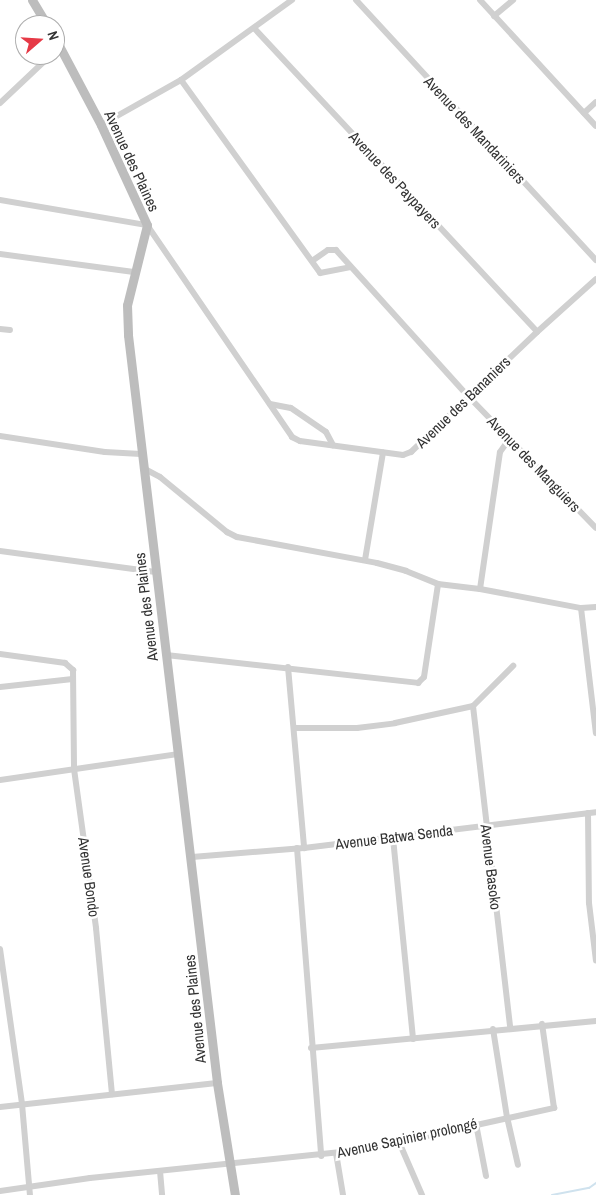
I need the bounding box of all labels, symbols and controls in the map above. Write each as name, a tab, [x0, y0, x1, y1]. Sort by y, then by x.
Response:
north arrow	[15, 15, 65, 65]
text: N	[43, 29, 63, 42]
street label: Avenue des Mandariniers	[420, 72, 530, 188]
street label: Avenue des Plaines	[101, 108, 163, 214]
street label: Avenue des Paypayers	[345, 128, 445, 232]
street label: Avenue des Bananiers	[412, 352, 514, 452]
street label: Avenue des Manguiers	[484, 412, 584, 516]
street label: Avenue des Plaines	[130, 552, 162, 662]
street label: Avenue Batwa Senda	[334, 821, 454, 853]
street label: Avenue Basoko	[477, 823, 505, 911]
street label: Avenue Bondo	[74, 836, 104, 918]
street label: Avenue des Plaines	[180, 954, 210, 1064]
street label: Avenue Sapinier prolongé	[335, 1114, 479, 1162]

